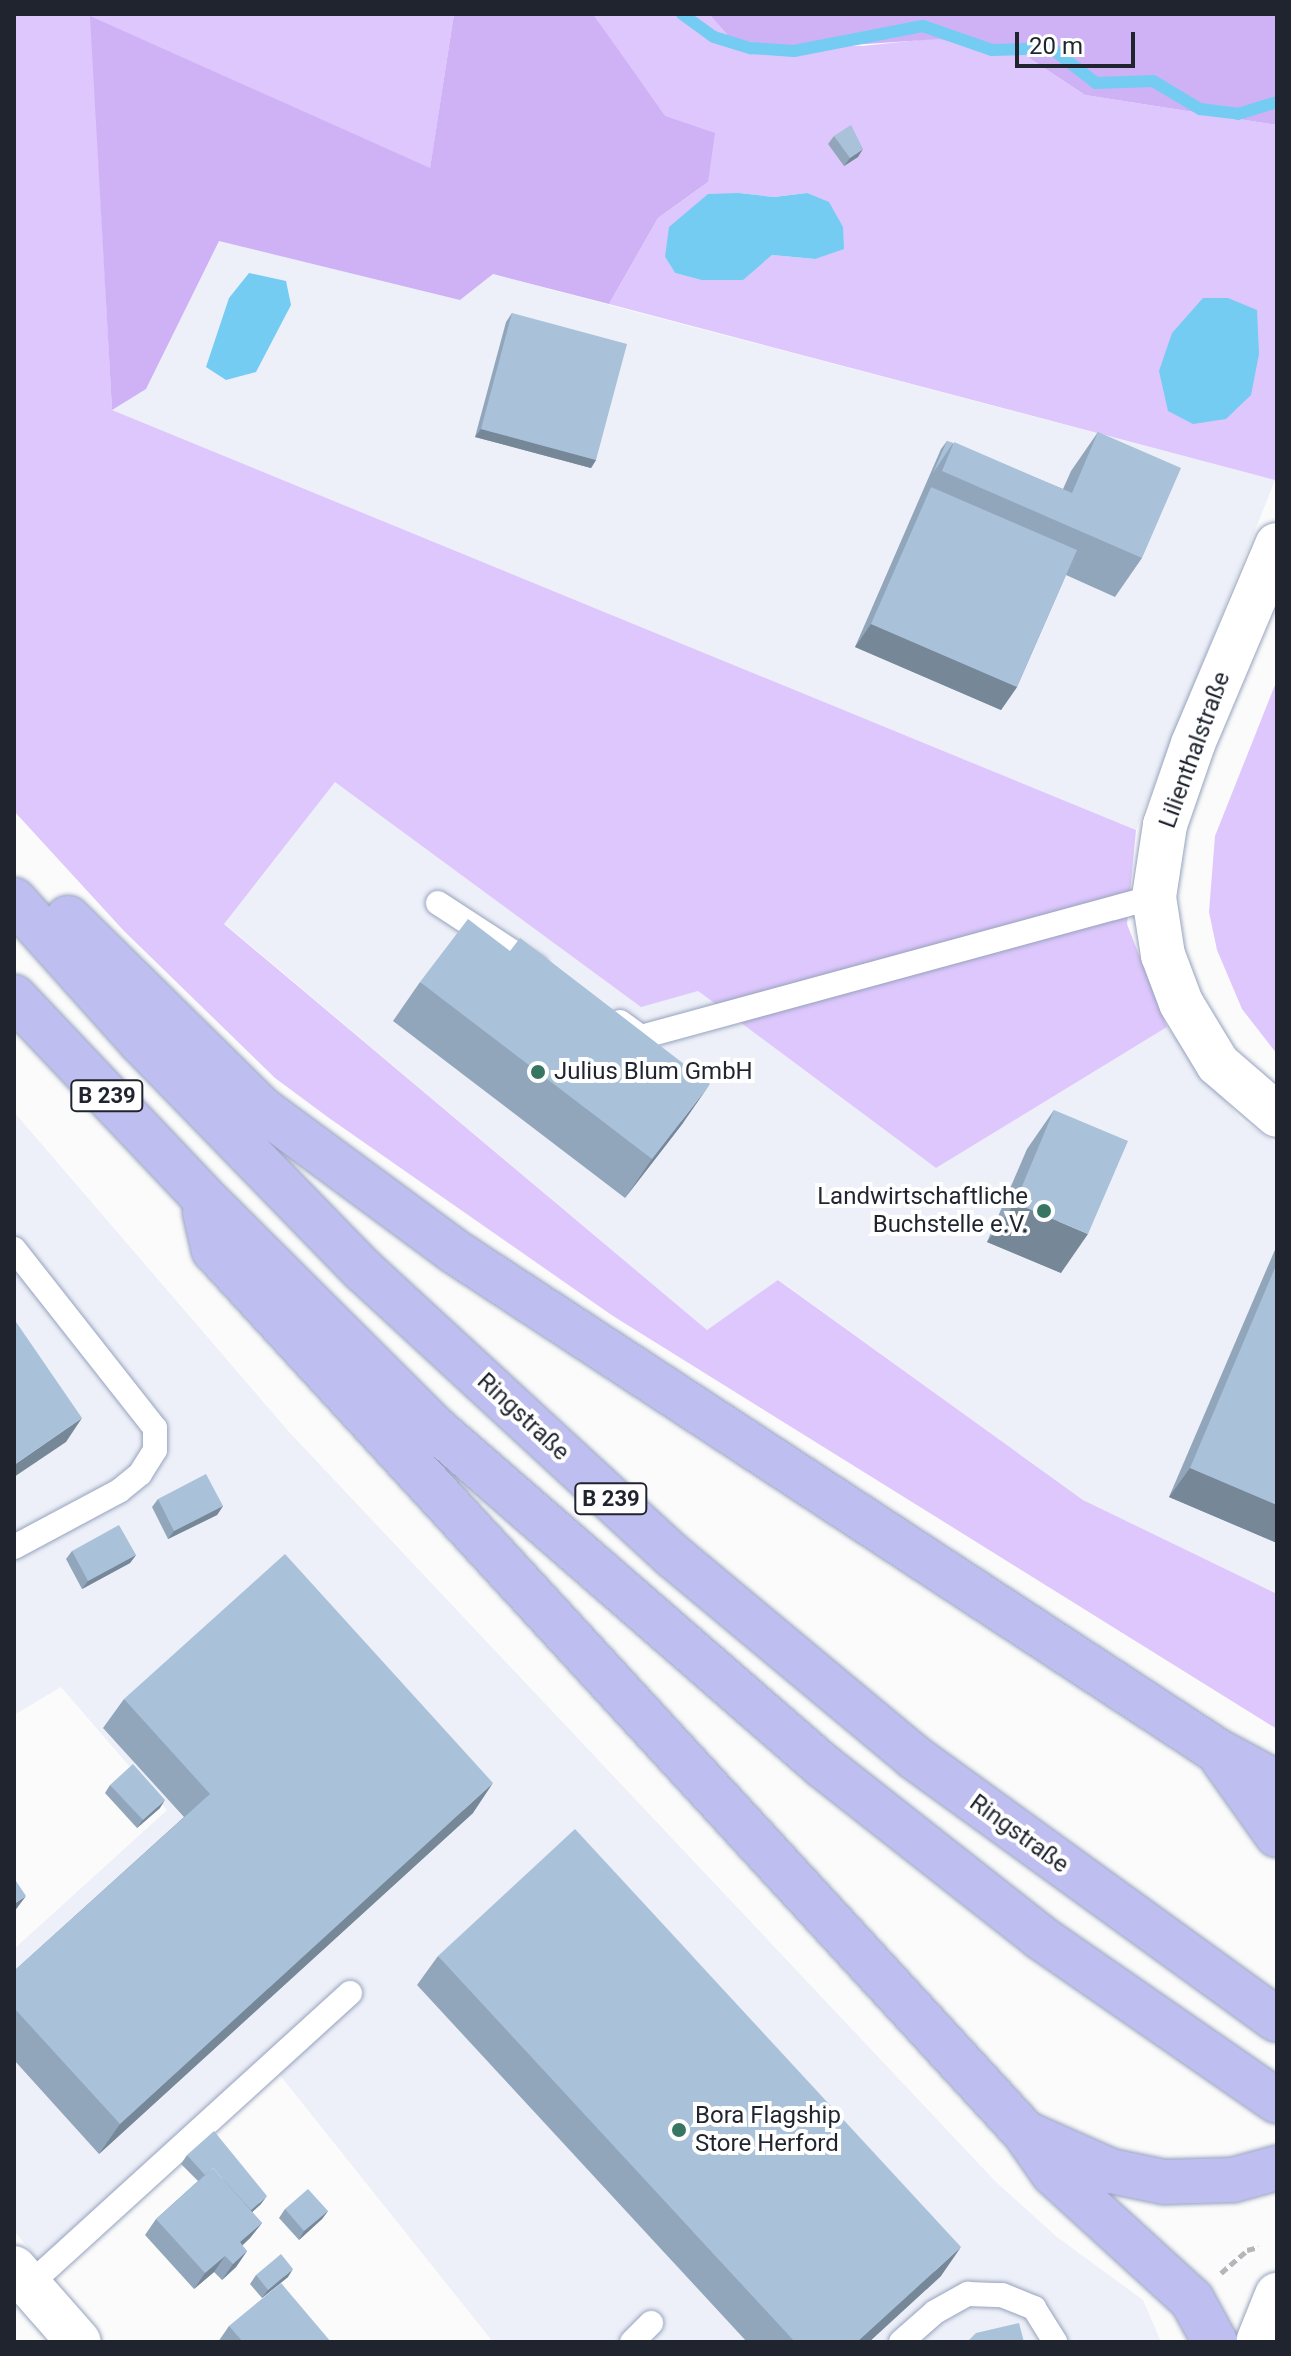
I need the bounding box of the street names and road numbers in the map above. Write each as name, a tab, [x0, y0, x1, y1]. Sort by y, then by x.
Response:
street label: Lilienthalstraße	[1153, 668, 1237, 832]
road number: B 239	[69, 1078, 145, 1114]
street label: Ringstraße	[471, 1367, 575, 1467]
road number: B 239	[573, 1481, 649, 1517]
street label: Ringstraße	[964, 1788, 1074, 1880]

